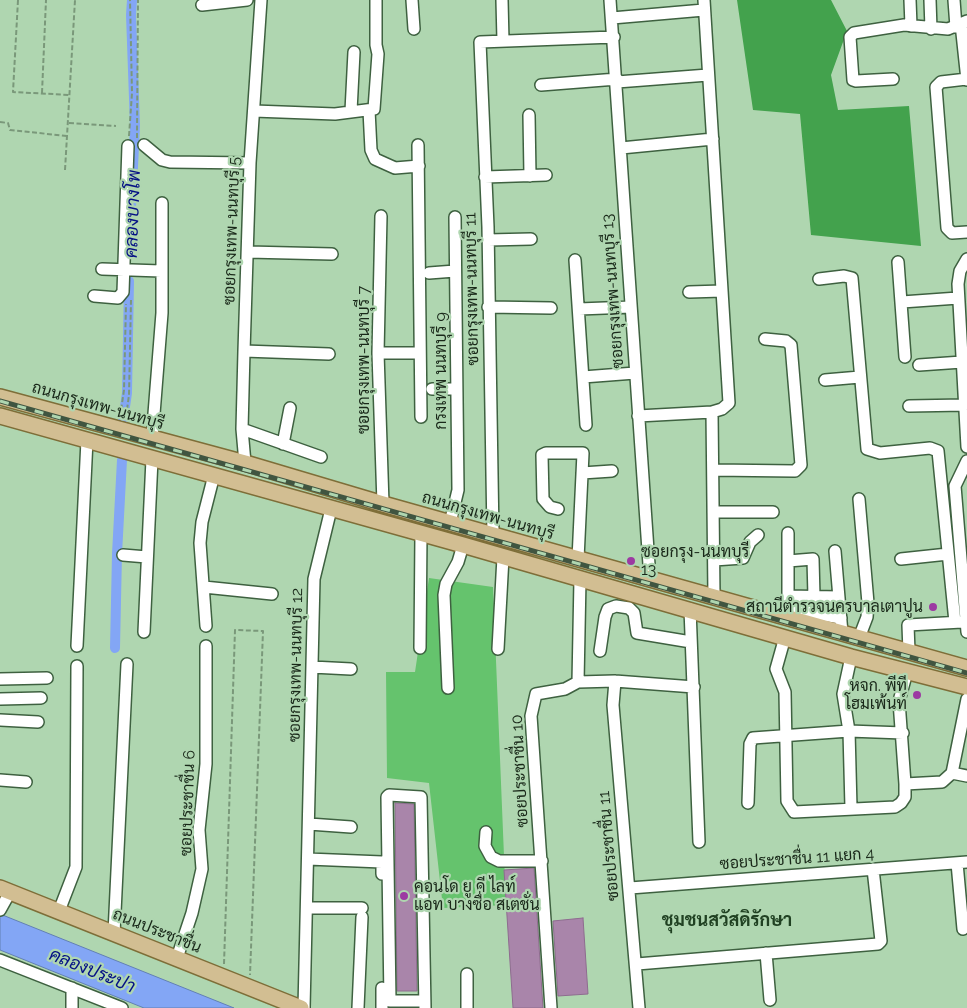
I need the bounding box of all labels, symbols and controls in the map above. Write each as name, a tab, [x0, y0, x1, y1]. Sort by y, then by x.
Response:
street label: ซอยกรุงเทพ-นนทบุรี 5	[220, 157, 244, 305]
water label: คลองบางโพ	[121, 169, 145, 259]
street label: ซอยกรุงเทพ-นนทบุรี 11	[461, 212, 483, 366]
street label: ซอยกรุงเทพ-นนทบุรี 13	[598, 213, 628, 369]
street label: ซอยกรุงเทพ-นนทบุรี 7	[354, 286, 374, 434]
street label: กรงเทพ นนทบุรี 9	[431, 312, 451, 430]
street label: ถนนกรุงเทพ-นนทบุรี	[30, 378, 166, 434]
street label: ถนนกรุงเทพ-นนทบุรี	[420, 488, 556, 544]
place label: ซอยกรุง-นนทบุรี 13	[641, 542, 749, 580]
marker: ซอยกรุง-นนทบุรี 13	[625, 555, 637, 567]
street label: ซอยกรุงเทพ-นนทบุรี 12	[285, 588, 307, 742]
place label: สถานีตำรวจนครบาลเตาปูน	[746, 597, 923, 617]
marker: สถานีตำรวจนครบาลเตาปูน	[927, 601, 939, 613]
place label: หจก. พีที โฮมเพ้นท์	[845, 676, 907, 714]
marker: หจก. พีที โฮมเพ้นท์	[911, 689, 923, 701]
street label: ซอยประชาชื่น 10	[507, 714, 533, 828]
street label: ซอยประชาชื่น 6	[177, 750, 199, 856]
street label: ซอยประชาชื่น 11	[595, 790, 623, 902]
street label: ซอยประชาชื่น 11 แยก 4	[719, 844, 875, 874]
place label: คอนโด ยู ดี ไลท์ แอท บางซื่อ สเตชั่น	[414, 877, 540, 915]
marker: คอนโด ยู ดี ไลท์ แอท บางซื่อ สเตชั่น	[398, 890, 410, 902]
street label: ถนนประชาชื่น	[110, 905, 204, 957]
district label: ชุมชนสวัสดิรักษา	[662, 910, 792, 932]
water label: คลองประปา	[46, 944, 138, 998]

